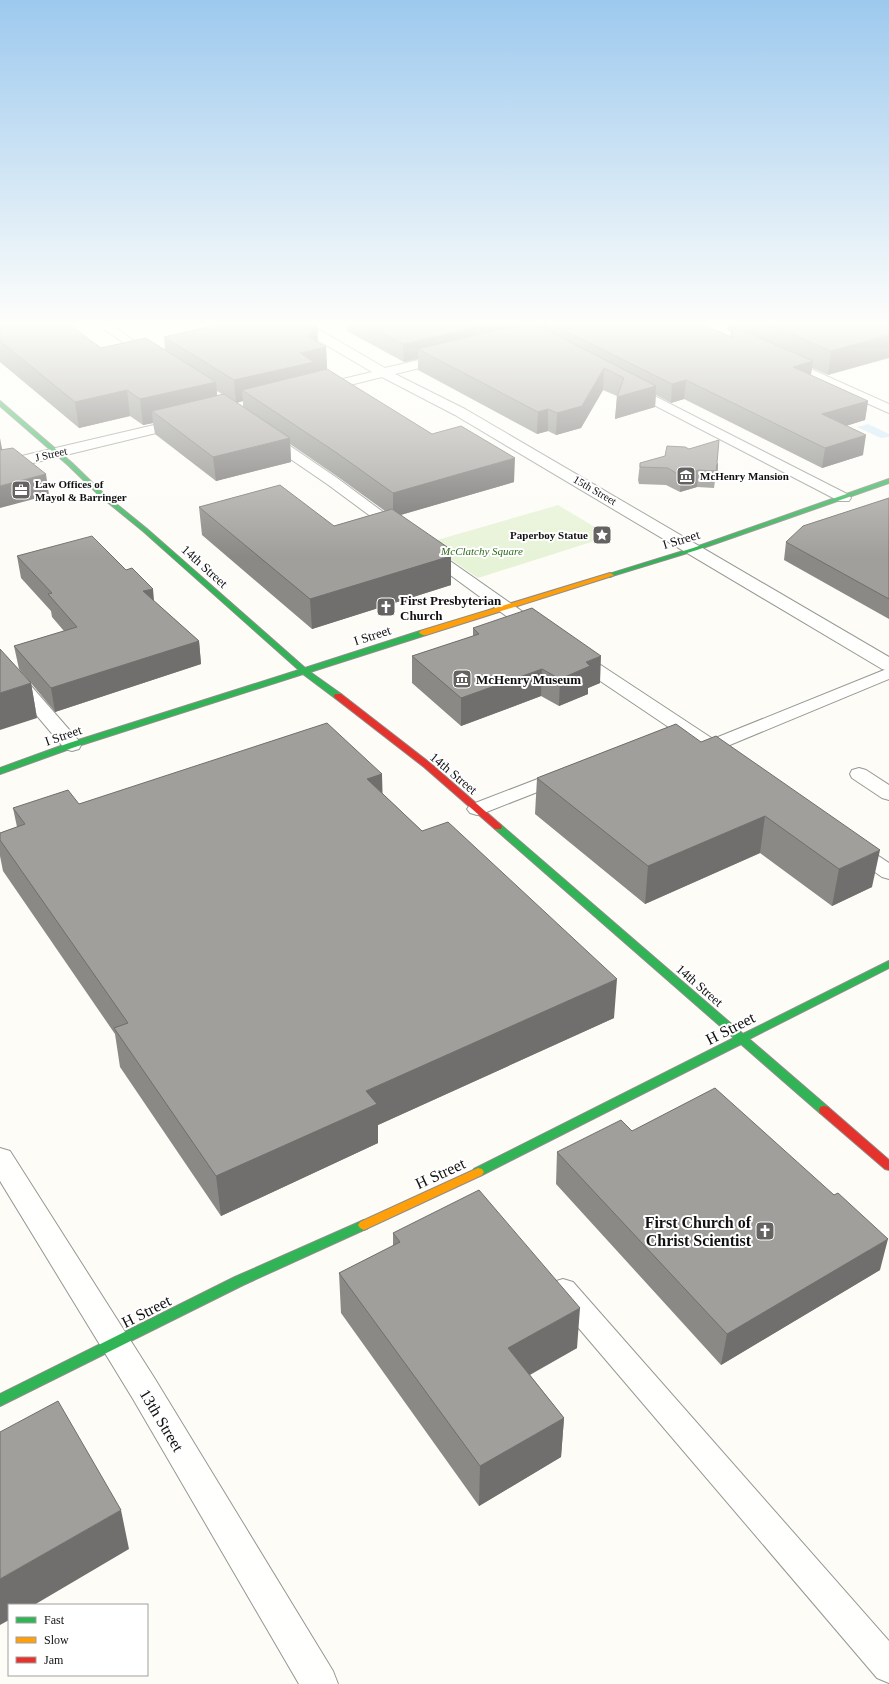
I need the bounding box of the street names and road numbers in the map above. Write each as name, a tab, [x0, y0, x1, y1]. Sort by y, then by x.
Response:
street label: J Street	[34, 444, 68, 464]
street label: 15th Street	[571, 473, 619, 507]
street label: I Street	[661, 527, 702, 552]
street label: 14th Street	[179, 542, 231, 591]
street label: I Street	[352, 622, 393, 648]
street label: I Street	[43, 722, 84, 749]
street label: 14th Street	[427, 749, 481, 798]
street label: 14th Street	[673, 961, 726, 1010]
street label: H Street	[703, 1009, 758, 1048]
street label: H Street	[413, 1154, 468, 1192]
street label: H Street	[119, 1292, 174, 1331]
street label: 13th Street	[136, 1386, 187, 1455]

